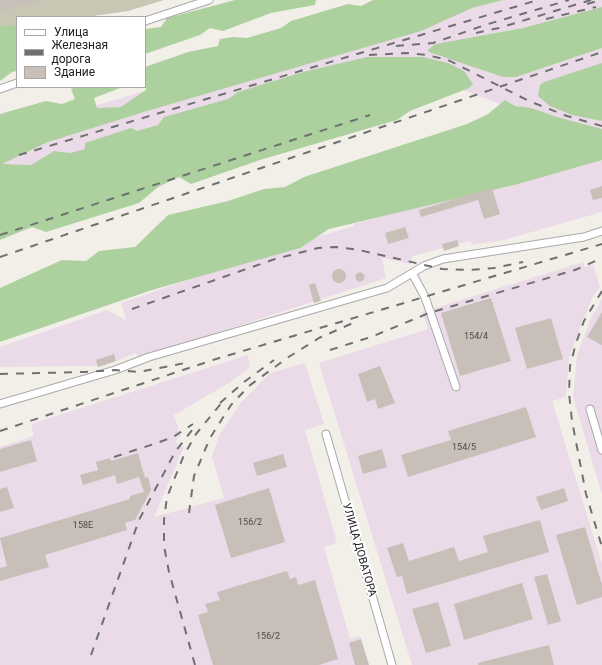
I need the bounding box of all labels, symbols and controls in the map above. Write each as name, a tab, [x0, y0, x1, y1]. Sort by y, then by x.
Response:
legend	[16, 16, 146, 88]
text: Улица	[54, 25, 89, 39]
text: Железная дорога	[52, 38, 108, 66]
text: Здание	[54, 65, 95, 79]
house number: 154/4	[464, 332, 488, 342]
house number: 154/5	[452, 443, 476, 453]
street label: УЛИЦА ДОВАТОРА	[339, 502, 379, 598]
house number: 156/2	[238, 518, 262, 528]
house number: 158Е	[73, 521, 93, 531]
house number: 156/2	[256, 632, 280, 642]

